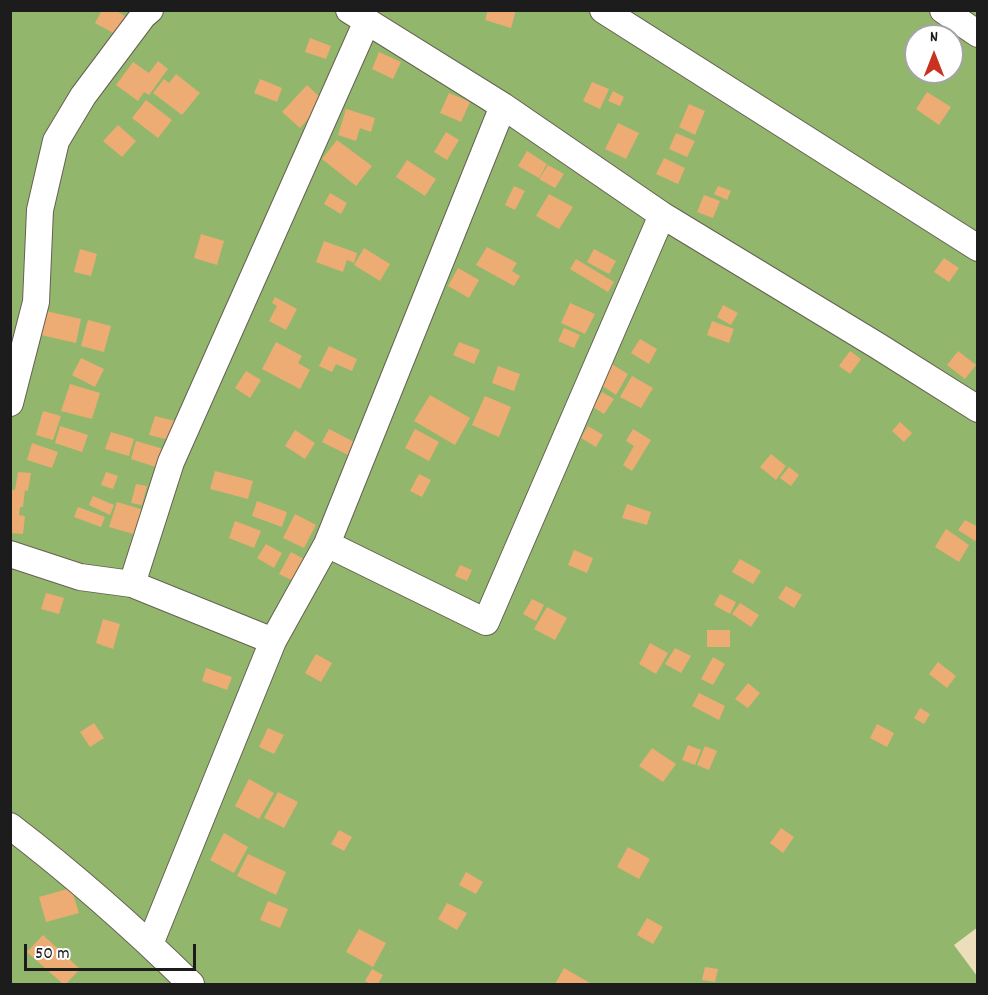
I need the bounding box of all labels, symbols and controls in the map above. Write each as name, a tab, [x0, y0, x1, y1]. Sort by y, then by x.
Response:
north arrow	[904, 24, 964, 84]
text: N	[930, 26, 938, 49]
scale bar	[27, 932, 200, 970]
text: 50 m	[35, 942, 70, 967]

